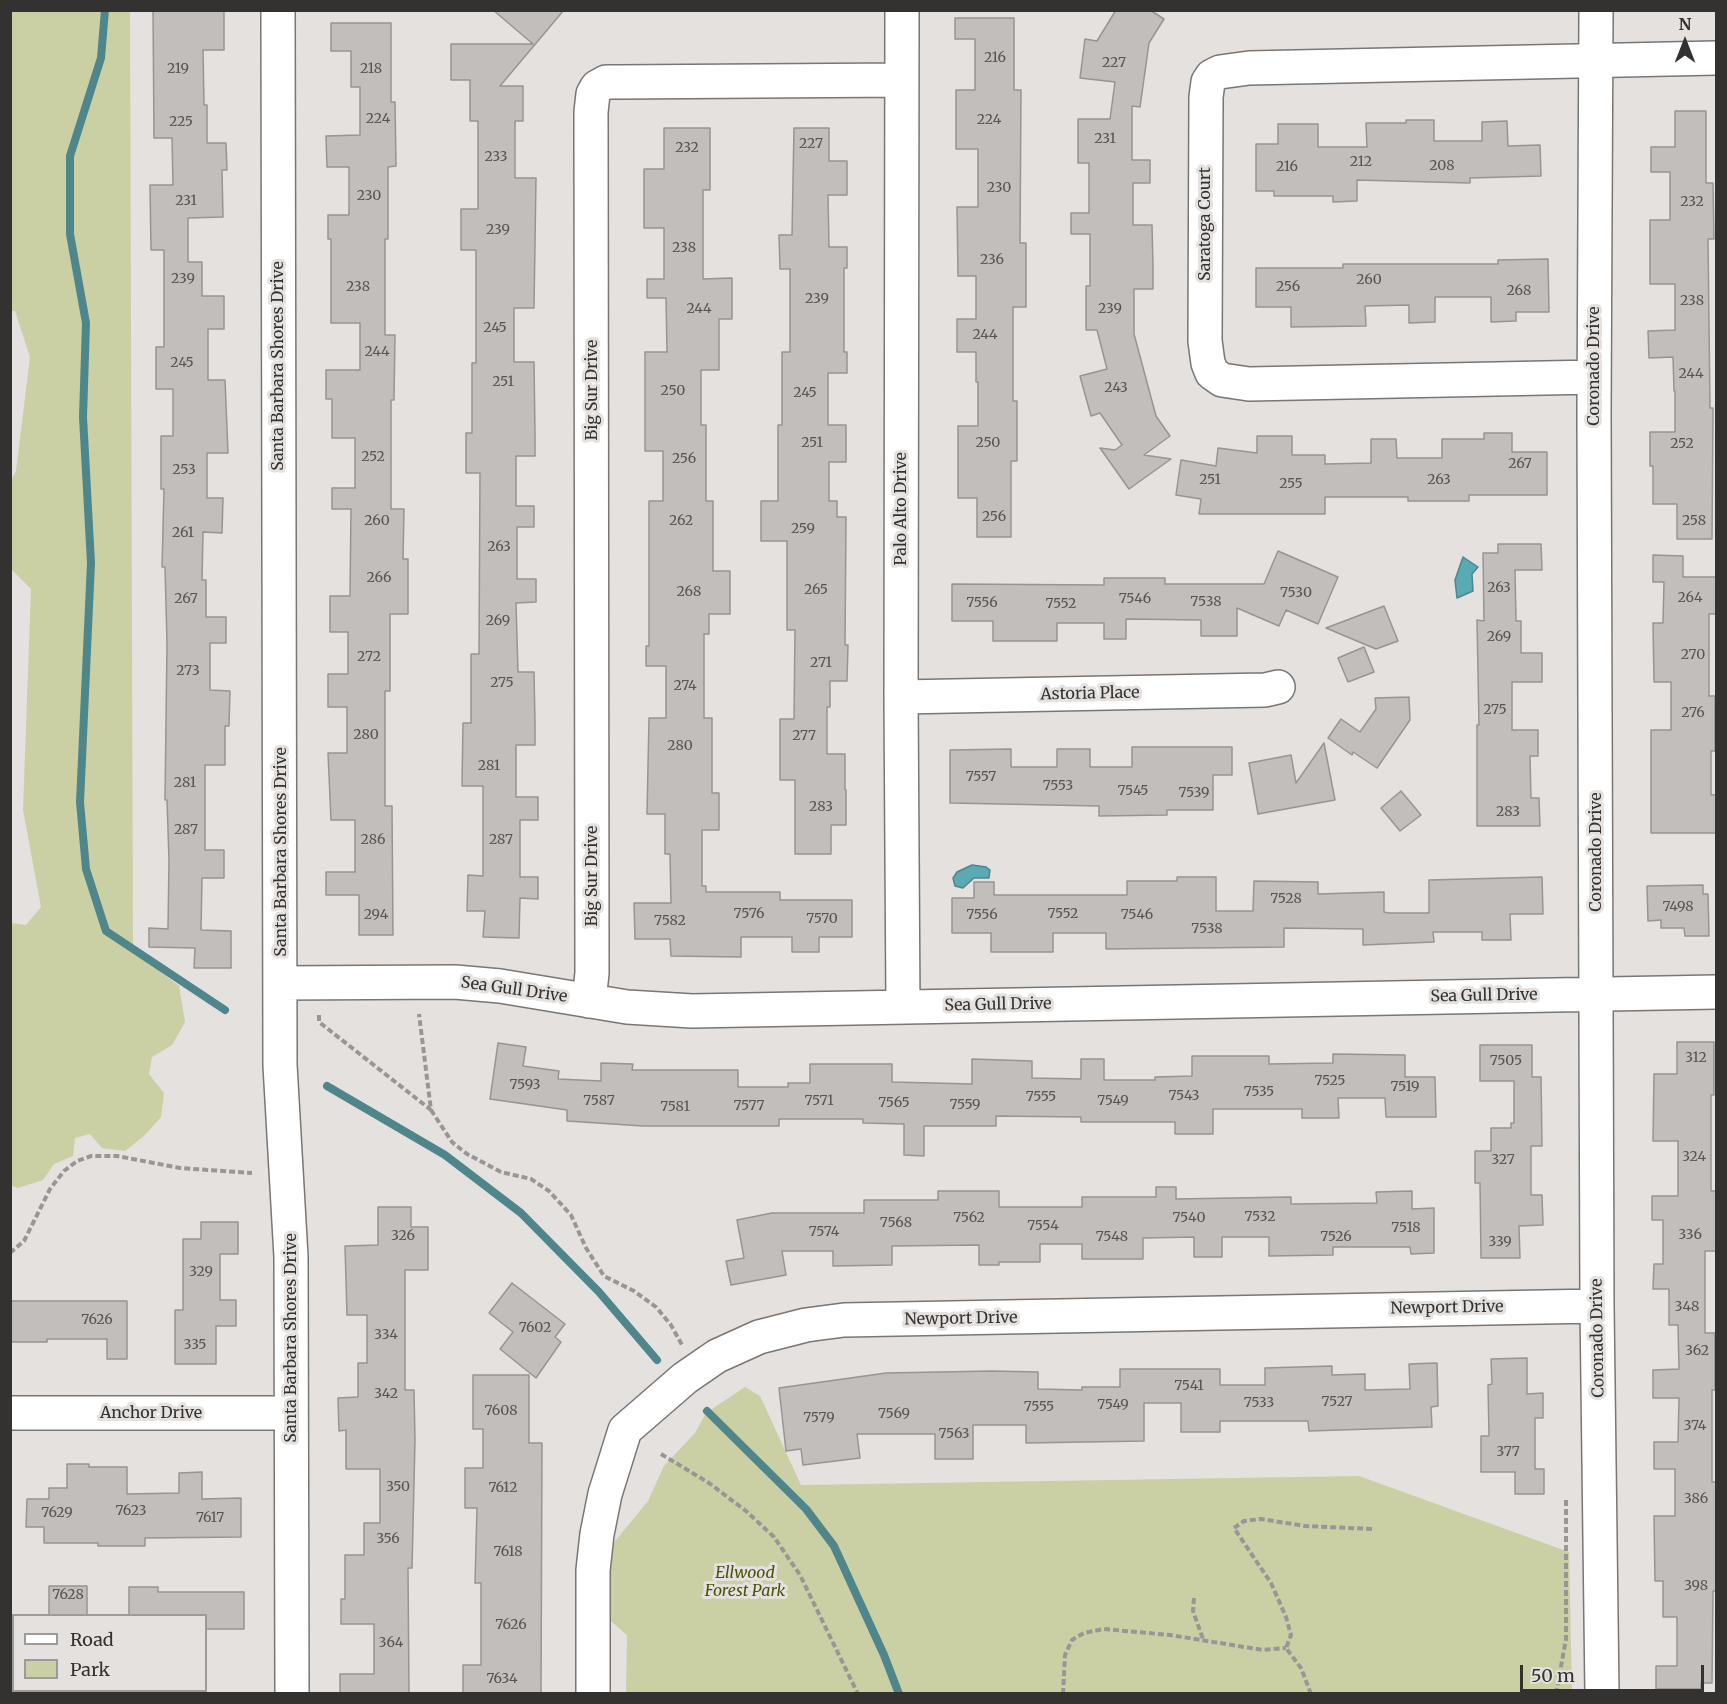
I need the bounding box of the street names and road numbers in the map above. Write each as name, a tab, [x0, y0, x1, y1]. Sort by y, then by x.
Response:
street label: Saratoga Court	[1195, 167, 1215, 281]
street label: Santa Barbara Shores Drive	[268, 261, 288, 471]
street label: Coronado Drive	[1584, 306, 1604, 426]
street label: Big Sur Drive	[582, 340, 602, 440]
street label: Palo Alto Drive	[891, 452, 911, 566]
street label: Astoria Place	[1040, 684, 1140, 704]
street label: Santa Barbara Shores Drive	[271, 747, 291, 957]
street label: Coronado Drive	[1586, 792, 1606, 912]
street label: Big Sur Drive	[582, 826, 602, 926]
street label: Sea Gull Drive	[460, 973, 568, 1007]
street label: Sea Gull Drive	[1430, 985, 1538, 1007]
street label: Sea Gull Drive	[944, 994, 1052, 1016]
street label: Santa Barbara Shores Drive	[281, 1233, 301, 1443]
street label: Coronado Drive	[1587, 1278, 1609, 1398]
street label: Newport Drive	[1390, 1297, 1504, 1319]
street label: Newport Drive	[904, 1308, 1018, 1330]
street label: Anchor Drive	[100, 1403, 202, 1423]

